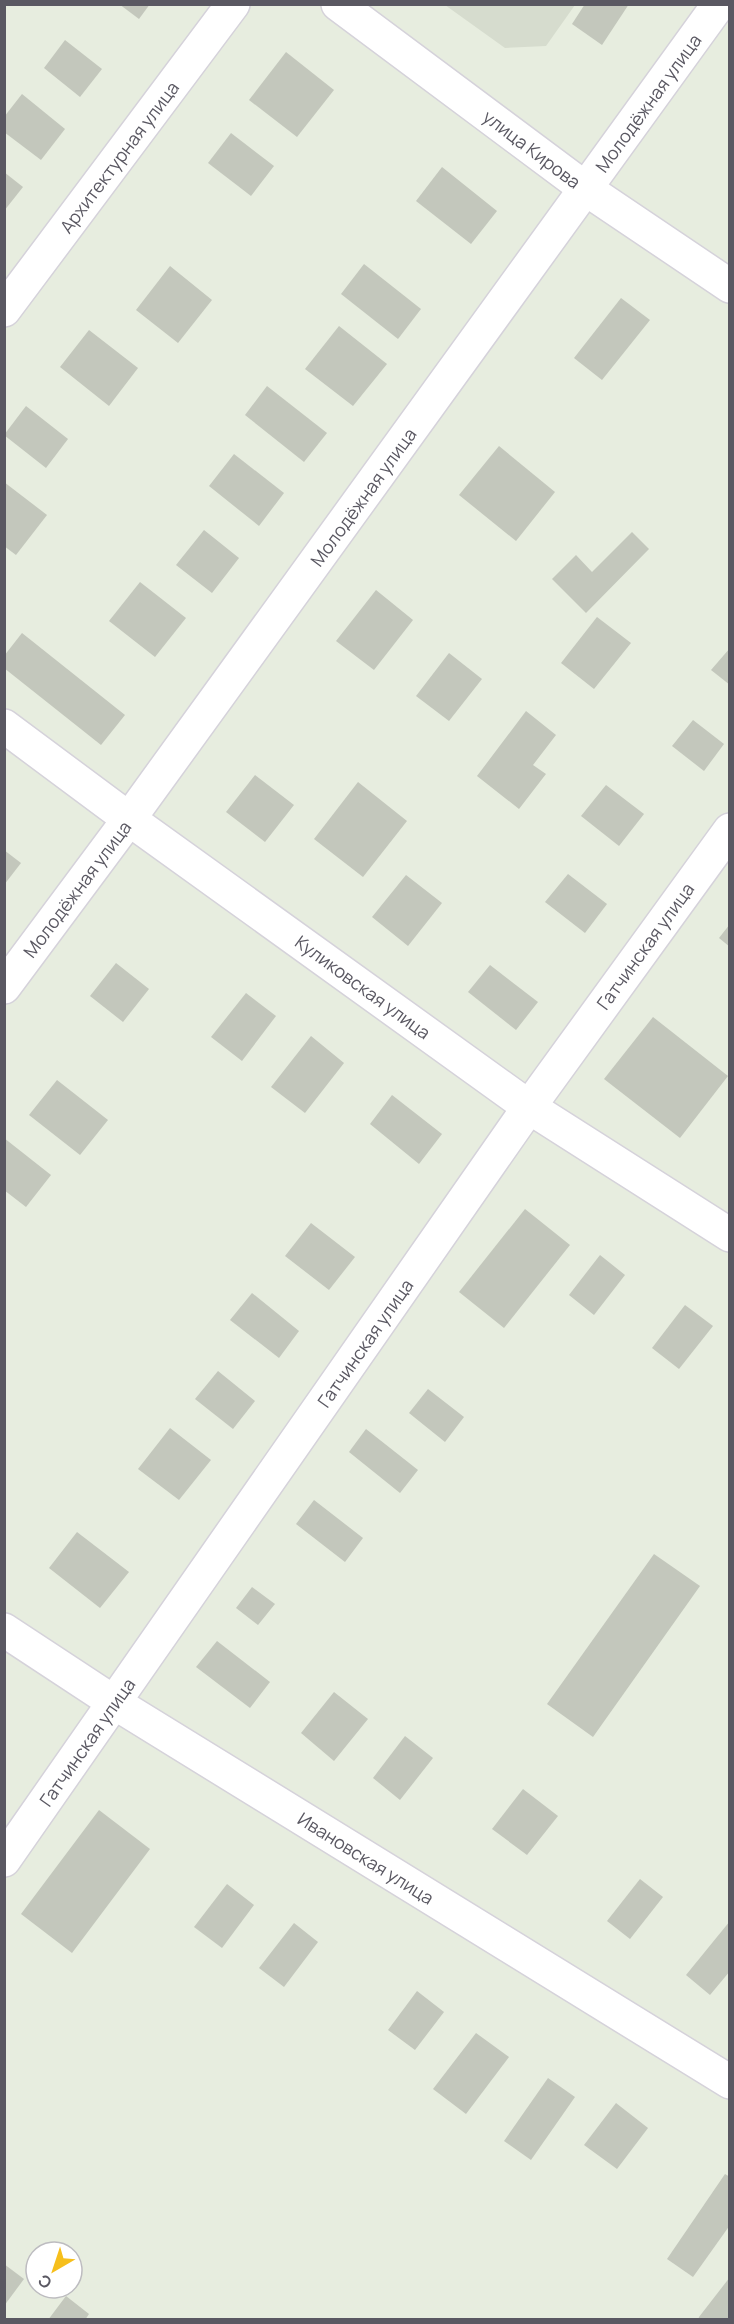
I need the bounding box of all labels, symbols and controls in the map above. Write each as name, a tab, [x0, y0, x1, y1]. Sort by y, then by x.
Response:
street label: Молодёжная улица	[590, 29, 706, 177]
street label: Архитектурная улица	[54, 76, 184, 238]
street label: улица Кирова	[478, 104, 586, 194]
street label: Молодёжная улица	[305, 423, 421, 571]
street label: Молодёжная улица	[18, 816, 136, 962]
street label: Гатчинская улица	[591, 878, 699, 1014]
street label: Куликовская улица	[290, 930, 436, 1044]
street label: Гатчинская улица	[312, 1274, 418, 1412]
street label: Гатчинская улица	[34, 1673, 140, 1811]
street label: Ивановская улица	[293, 1806, 439, 1910]
north arrow	[24, 2240, 84, 2300]
text: С	[33, 2269, 56, 2294]

